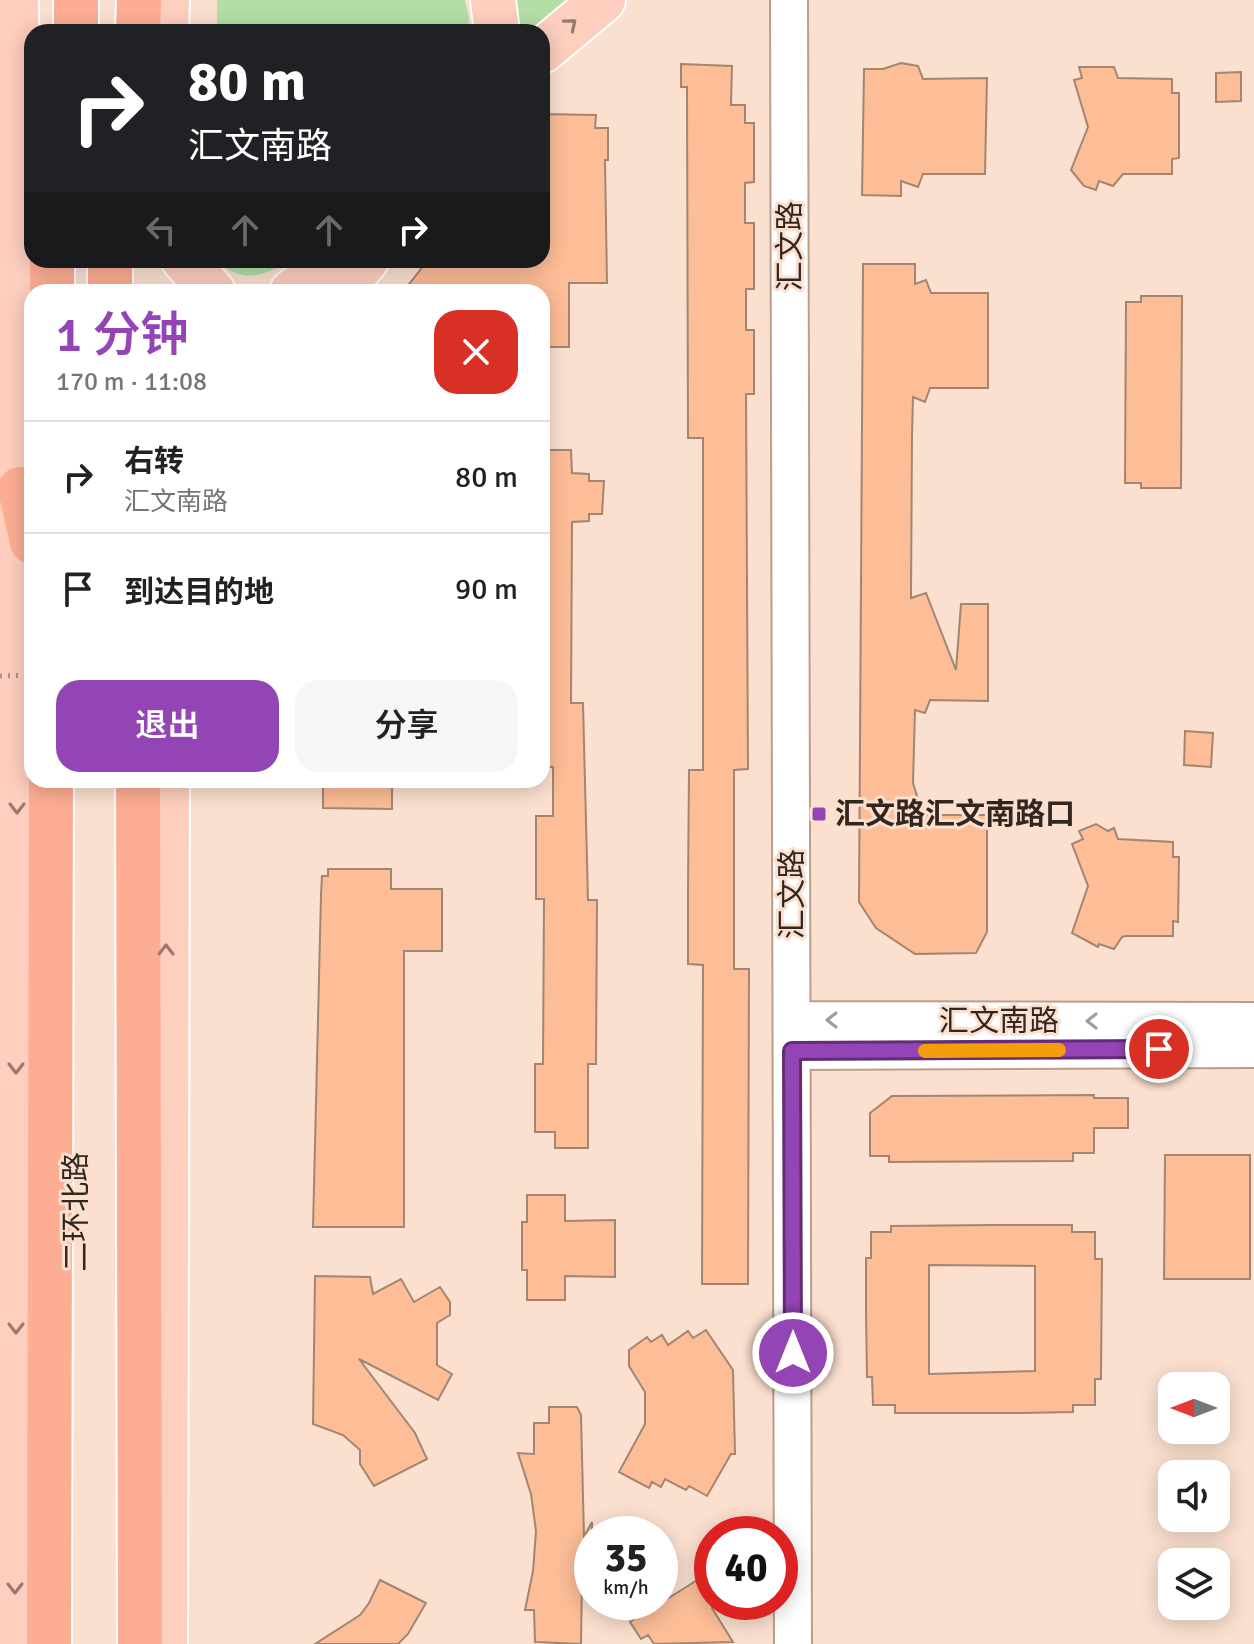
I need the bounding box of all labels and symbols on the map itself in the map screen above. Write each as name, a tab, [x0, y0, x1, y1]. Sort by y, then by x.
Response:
one-way arrow	[562, 19, 577, 34]
street label: 汇文路	[772, 201, 809, 291]
place label: 汇文路汇文南路口	[835, 796, 1075, 833]
one-way arrow	[8, 802, 26, 815]
marker: 汇文路汇文南路口	[810, 805, 828, 823]
street label: 汇文路	[774, 849, 811, 939]
one-way arrow	[158, 943, 175, 956]
street label: 汇文南路	[939, 1003, 1059, 1040]
one-way arrow	[825, 1011, 838, 1029]
one-way arrow	[1085, 1012, 1098, 1030]
pin	[1125, 1015, 1193, 1083]
one-way arrow	[7, 1062, 25, 1075]
street label: 二环北路	[58, 1152, 95, 1272]
position arrow	[751, 1311, 835, 1395]
one-way arrow	[7, 1322, 25, 1335]
north arrow	[1158, 1372, 1230, 1444]
speed limit sign: 40	[694, 1516, 798, 1620]
one-way arrow	[6, 1582, 24, 1595]

